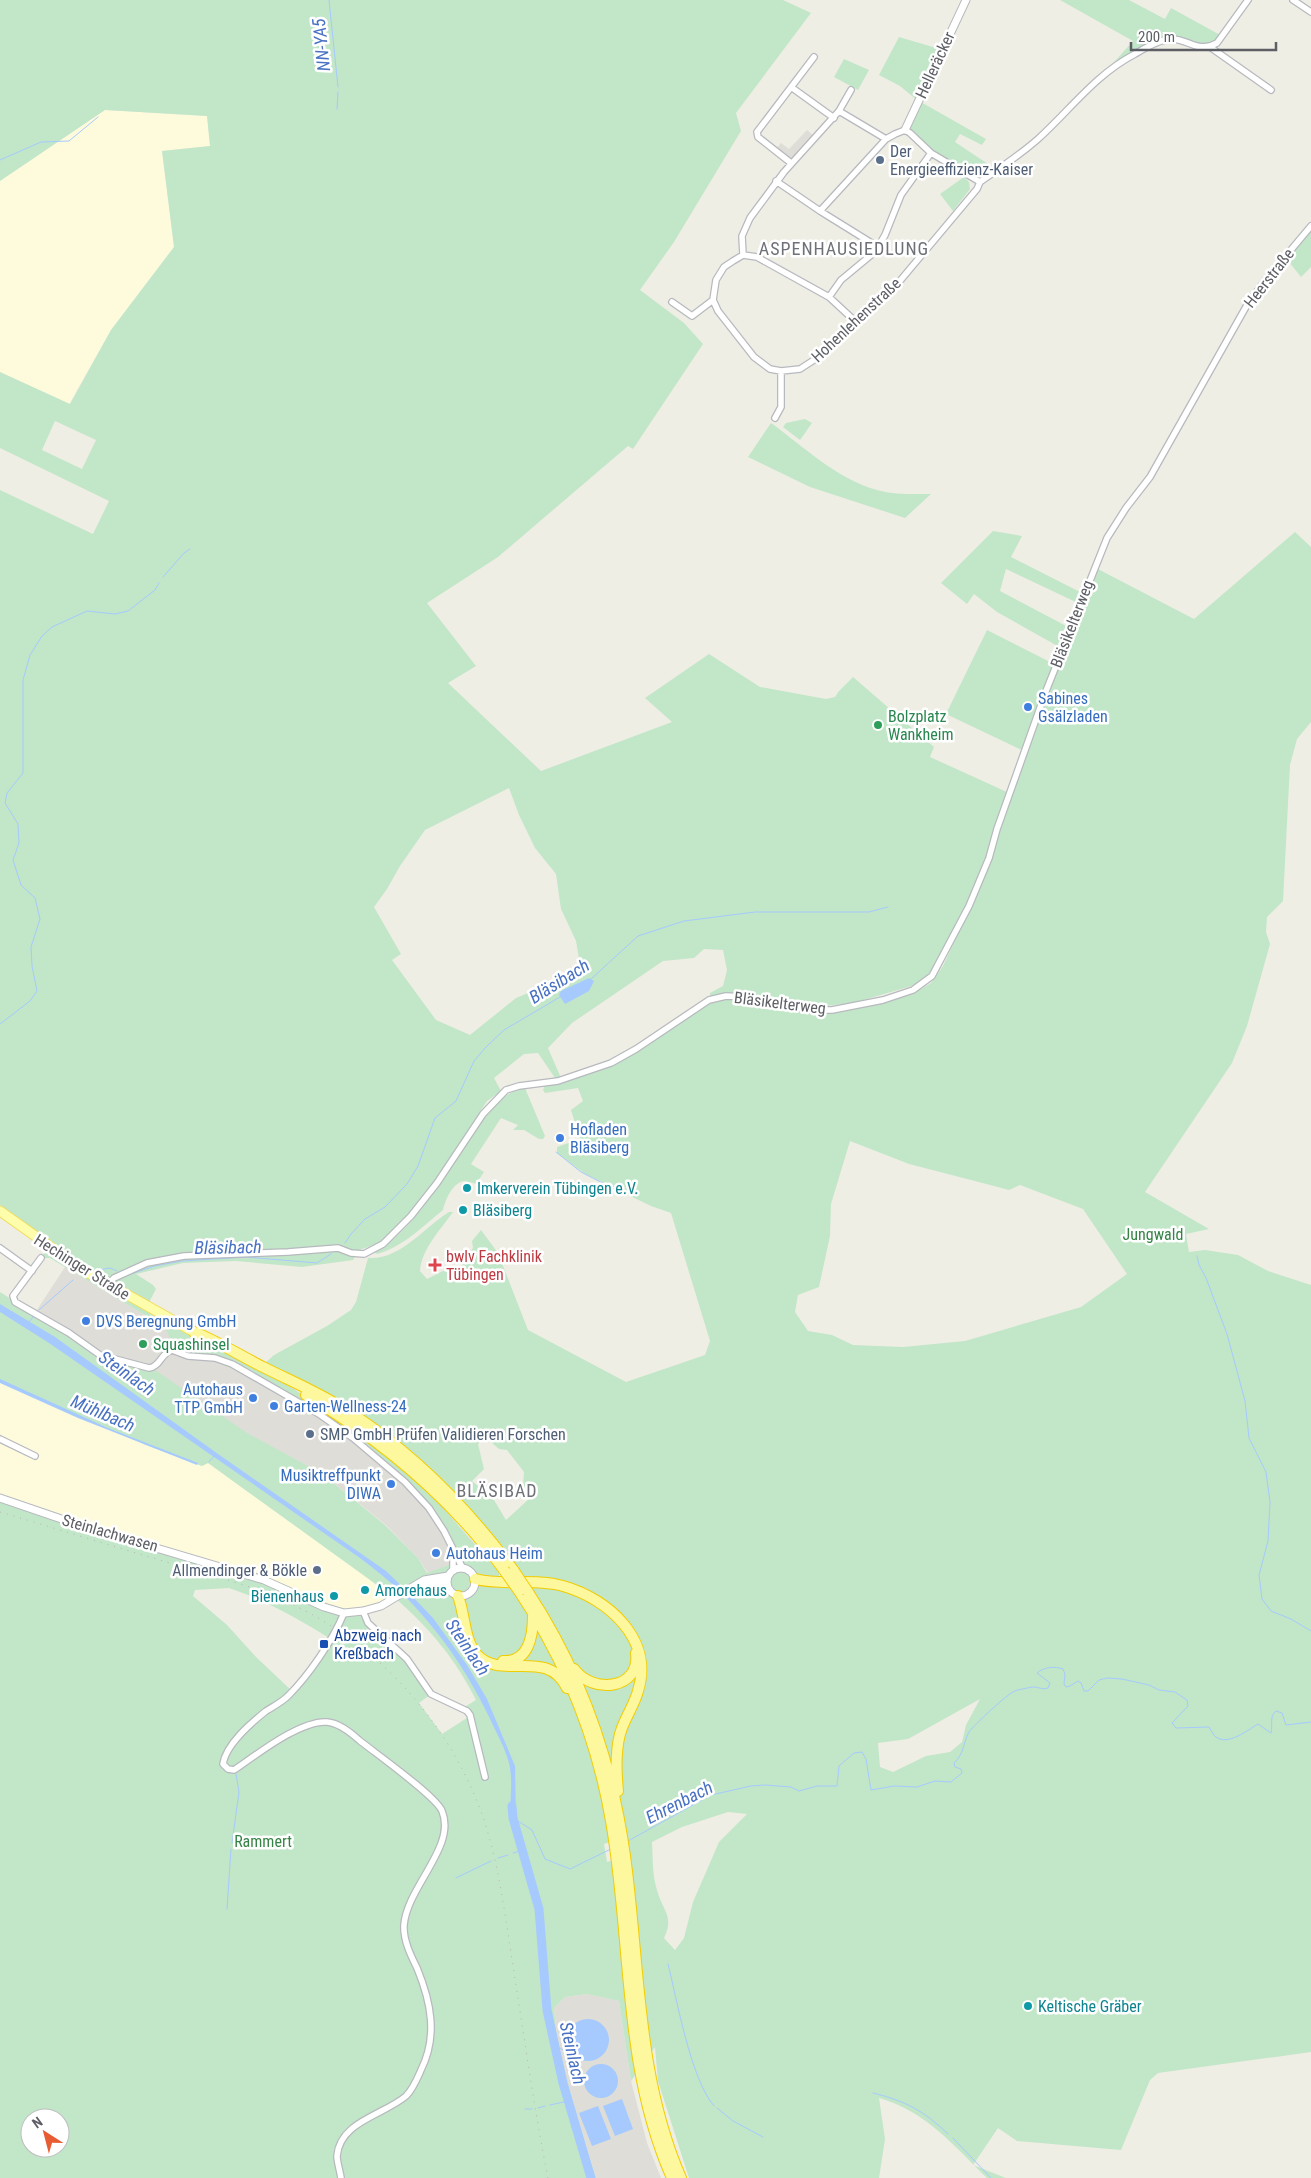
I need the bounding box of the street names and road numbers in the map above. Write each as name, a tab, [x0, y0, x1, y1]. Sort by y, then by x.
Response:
street label: Helleräcker	[911, 29, 959, 101]
street label: Heerstraße	[1240, 245, 1298, 311]
street label: Hohenlehenstraße	[807, 274, 905, 366]
street label: Bläsikelterweg	[1047, 578, 1097, 670]
street label: Bläsikelterweg	[733, 988, 827, 1018]
street label: Hechinger Straße	[31, 1230, 133, 1304]
street label: Steinlachwasen	[60, 1510, 160, 1556]

